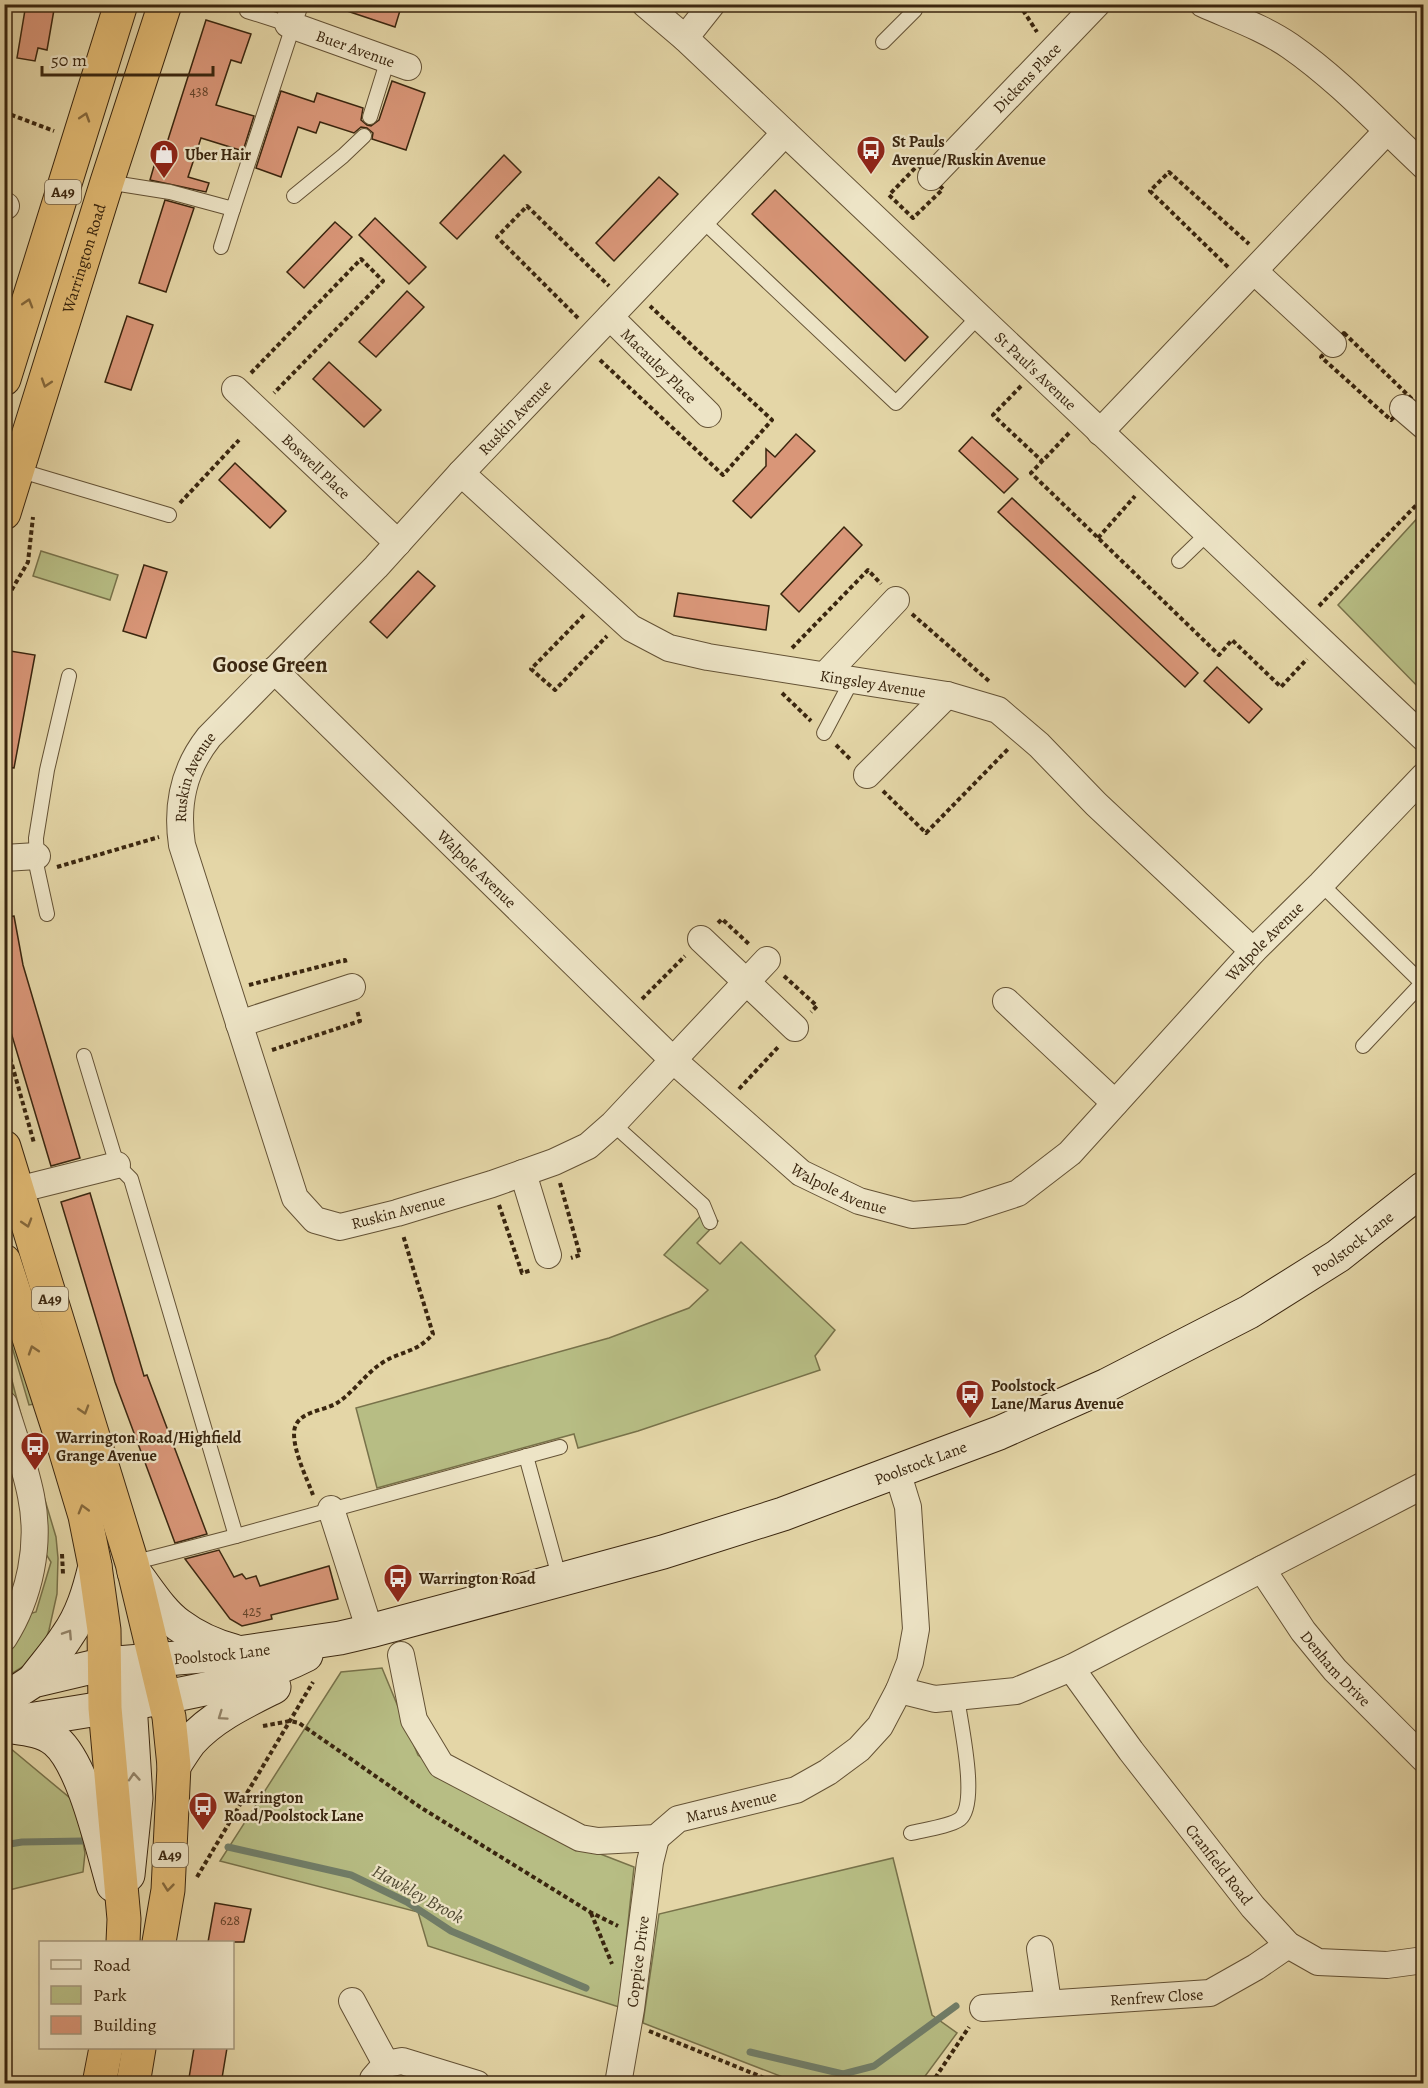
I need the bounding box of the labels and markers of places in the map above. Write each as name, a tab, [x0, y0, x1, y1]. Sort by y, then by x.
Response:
place label: St Pauls Avenue/Ruskin Avenue	[891, 131, 1046, 171]
bus stop icon: St Pauls Avenue/Ruskin Avenue	[855, 134, 887, 176]
shop icon: Uber Hair	[148, 138, 180, 180]
place label: Uber Hair	[185, 144, 252, 166]
place label: Poolstock Lane/Marus Avenue	[991, 1375, 1124, 1415]
bus stop icon: Poolstock Lane/Marus Avenue	[954, 1378, 986, 1420]
place label: Warrington Road/Highfield Grange Avenue	[55, 1427, 242, 1467]
bus stop icon: Warrington Road/Highfield Grange Avenue	[19, 1430, 51, 1472]
bus stop icon: Warrington Road	[382, 1562, 414, 1604]
place label: Warrington Road	[418, 1568, 536, 1590]
place label: Warrington Road/Poolstock Lane	[223, 1787, 364, 1827]
bus stop icon: Warrington Road/Poolstock Lane	[187, 1790, 219, 1832]

